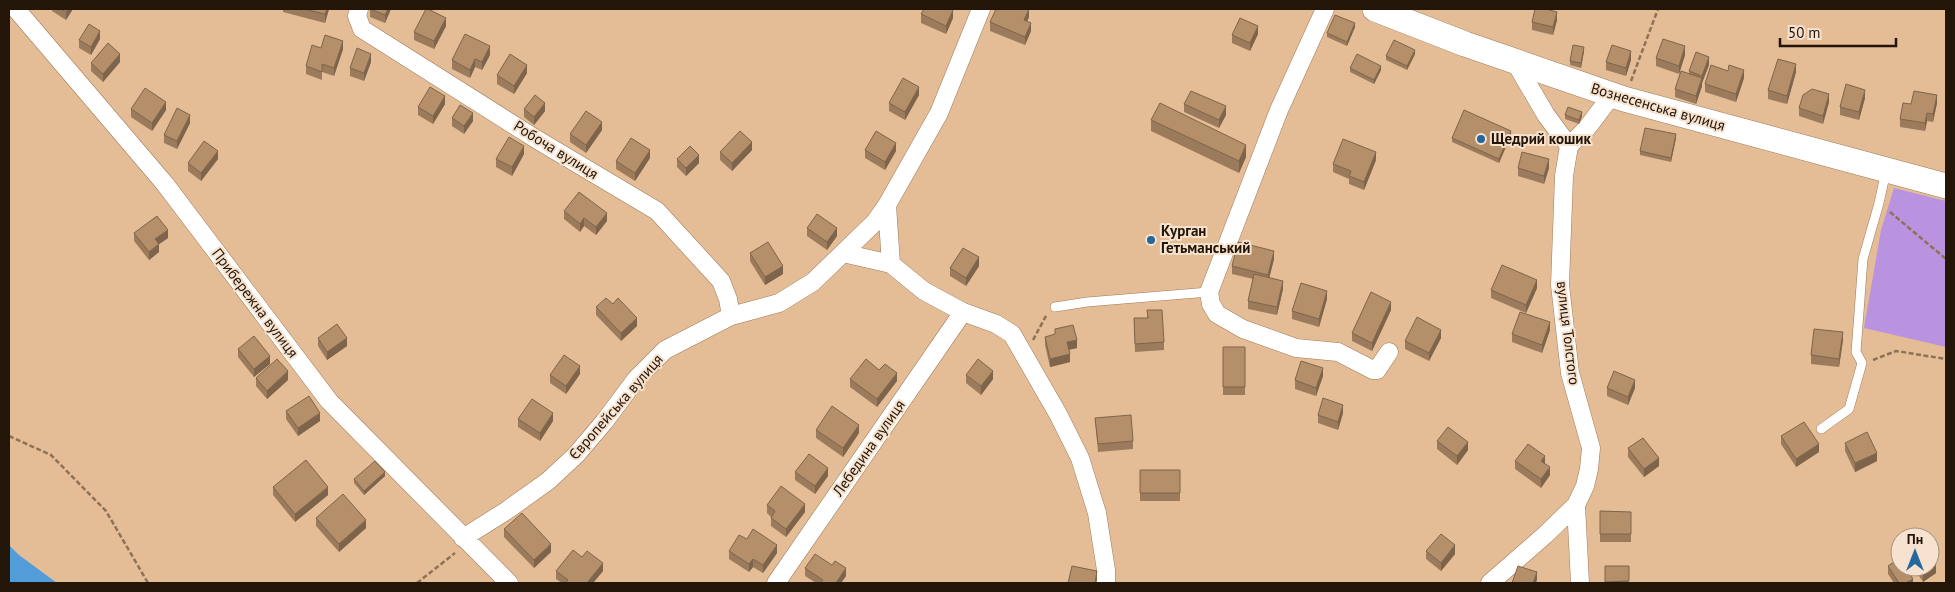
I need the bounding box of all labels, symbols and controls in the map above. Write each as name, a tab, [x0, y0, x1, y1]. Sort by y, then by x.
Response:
scale bar	[1780, 15, 1896, 47]
text: 50 m	[1788, 23, 1821, 42]
street label: Вознесенська вулиця	[1589, 78, 1727, 135]
street label: Робоча вулиця	[510, 116, 602, 183]
place label: Щедрий кошик	[1491, 129, 1591, 148]
marker: Щедрий кошик	[1475, 133, 1487, 145]
place label: Курган Гетьманський	[1161, 221, 1250, 257]
marker: Курган Гетьманський	[1145, 234, 1157, 246]
street label: Прибережна вулиця	[208, 244, 303, 361]
street label: вулиця Толстого	[1553, 280, 1584, 386]
street label: Європейська вулиця	[565, 350, 667, 463]
street label: Лебедина вулиця	[828, 396, 909, 500]
north arrow	[1890, 527, 1940, 577]
text: Пн	[1907, 530, 1923, 548]

